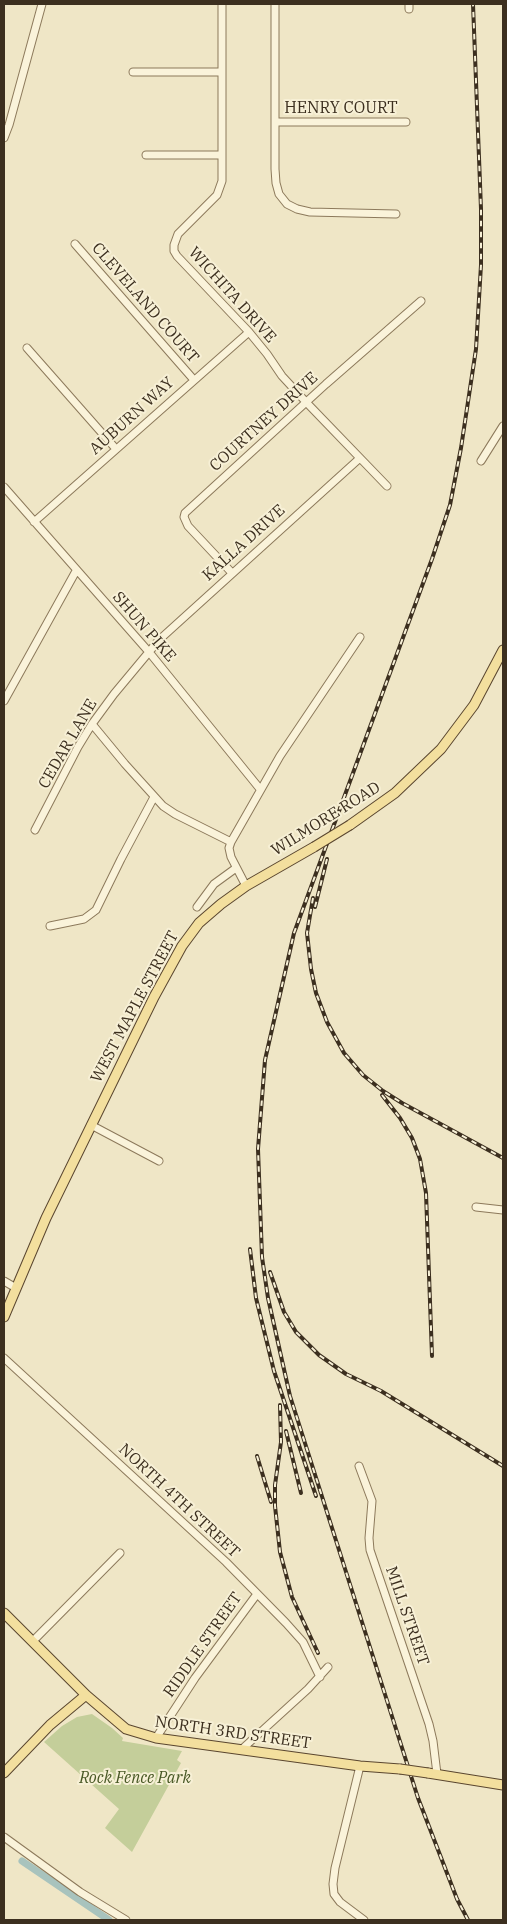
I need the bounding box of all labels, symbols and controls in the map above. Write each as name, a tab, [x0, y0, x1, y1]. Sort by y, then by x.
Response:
street label: HENRY COURT	[284, 98, 398, 118]
street label: CLEVELAND COURT	[88, 239, 202, 367]
street label: WICHITA DRIVE	[184, 243, 280, 347]
street label: COURTNEY DRIVE	[206, 368, 322, 476]
street label: AUBURN WAY	[86, 373, 178, 459]
street label: KALLA DRIVE	[199, 501, 289, 585]
street label: SHUN PIKE	[108, 588, 180, 666]
street label: CEDAR LANE	[35, 696, 101, 792]
street label: WILMORE ROAD	[268, 778, 384, 860]
street label: WEST MAPLE STREET	[87, 928, 183, 1086]
street label: NORTH 4TH STREET	[114, 1440, 244, 1562]
street label: MILL STREET	[381, 1564, 433, 1668]
street label: RIDDLE STREET	[160, 1589, 246, 1701]
street label: NORTH 3RD STREET	[154, 1713, 312, 1753]
park label: Rock Fence Park	[79, 1768, 191, 1788]

